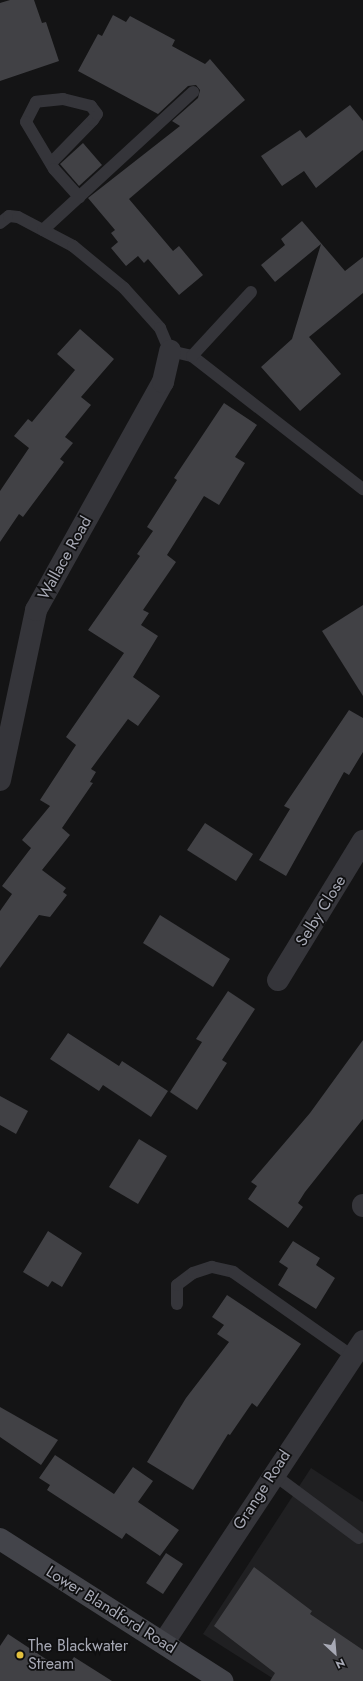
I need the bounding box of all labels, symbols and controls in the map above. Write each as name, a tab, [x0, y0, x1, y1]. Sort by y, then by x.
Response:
street label: Wallace Road	[34, 513, 96, 603]
street label: Selby Close	[292, 872, 350, 950]
street label: Grange Road	[229, 1447, 295, 1533]
street label: Lower Blandford Road	[42, 1562, 180, 1658]
north arrow	[315, 1633, 355, 1673]
place label: The Blackwater Stream	[28, 1636, 128, 1674]
marker: The Blackwater Stream	[15, 1650, 25, 1660]
text: N	[333, 1655, 348, 1673]

